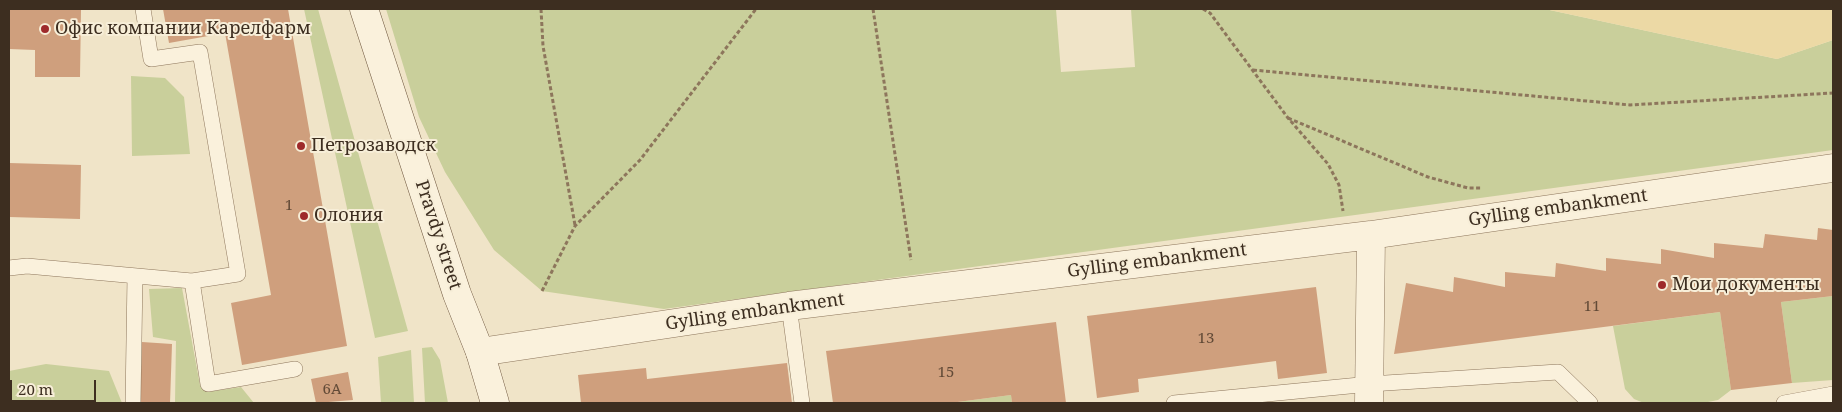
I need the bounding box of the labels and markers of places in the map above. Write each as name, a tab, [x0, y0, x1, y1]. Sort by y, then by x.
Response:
place label: Офис компании Карелфарм	[55, 18, 311, 40]
marker: Офис компании Карелфарм	[39, 23, 51, 35]
place label: Петрозаводск	[311, 135, 436, 157]
marker: Петрозаводск	[295, 140, 307, 152]
place label: Олония	[314, 205, 383, 227]
marker: Олония	[298, 210, 310, 222]
place label: Мои документы	[1672, 274, 1820, 296]
marker: Мои документы	[1656, 279, 1668, 291]

